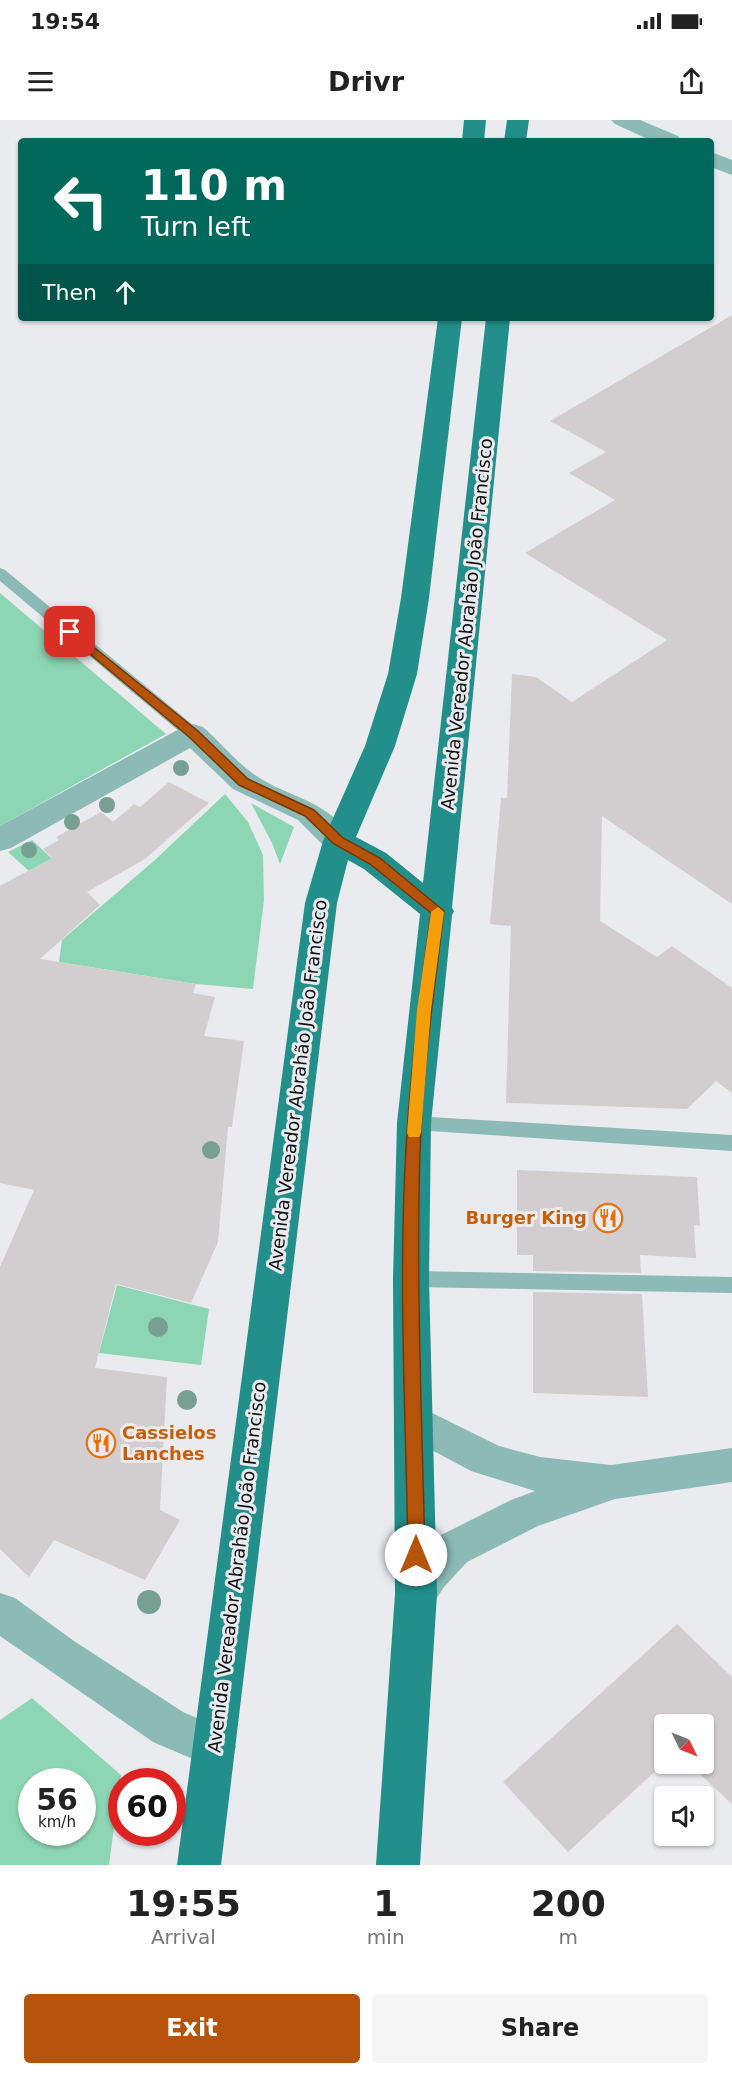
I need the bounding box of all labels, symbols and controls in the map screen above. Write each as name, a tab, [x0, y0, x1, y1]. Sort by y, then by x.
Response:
text: 19:54	[30, 9, 100, 34]
icon: menu	[24, 65, 57, 98]
icon: share	[675, 65, 708, 98]
text: Drivr	[328, 66, 404, 97]
text: 110 m	[141, 161, 287, 210]
icon: left	[42, 162, 120, 240]
text: Turn left	[141, 211, 251, 242]
icon: ahead	[109, 276, 142, 309]
text: Then	[42, 280, 97, 305]
street label: Avenida Vereador Abrahão João Francisco	[437, 437, 496, 811]
pin	[44, 606, 95, 657]
icon: arrive	[53, 615, 86, 648]
street label: Avenida Vereador Abrahão João Francisco	[264, 898, 331, 1272]
restaurant icon: Burger King	[592, 1202, 624, 1234]
place label: Burger King	[466, 1207, 587, 1228]
street label: Avenida Vereador Abrahão João Francisco	[203, 1380, 270, 1754]
place label: Cassielos Lanches	[122, 1422, 216, 1464]
restaurant icon: Cassielos Lanches	[85, 1427, 117, 1459]
position arrow	[384, 1523, 448, 1587]
north arrow	[654, 1714, 714, 1774]
map controls	[654, 1714, 714, 1846]
speed limit sign: 60	[108, 1768, 186, 1846]
text: 56	[36, 1782, 78, 1817]
button: sound	[654, 1786, 714, 1846]
text: km/h	[38, 1813, 76, 1831]
text: 19:55	[126, 1883, 241, 1924]
text: 1	[373, 1883, 398, 1924]
text: 200	[531, 1883, 606, 1924]
text: Arrival	[151, 1925, 216, 1949]
text: min	[367, 1925, 405, 1949]
text: m	[559, 1925, 578, 1949]
button: Exit	[24, 1994, 360, 2063]
button: Share	[372, 1994, 708, 2063]

